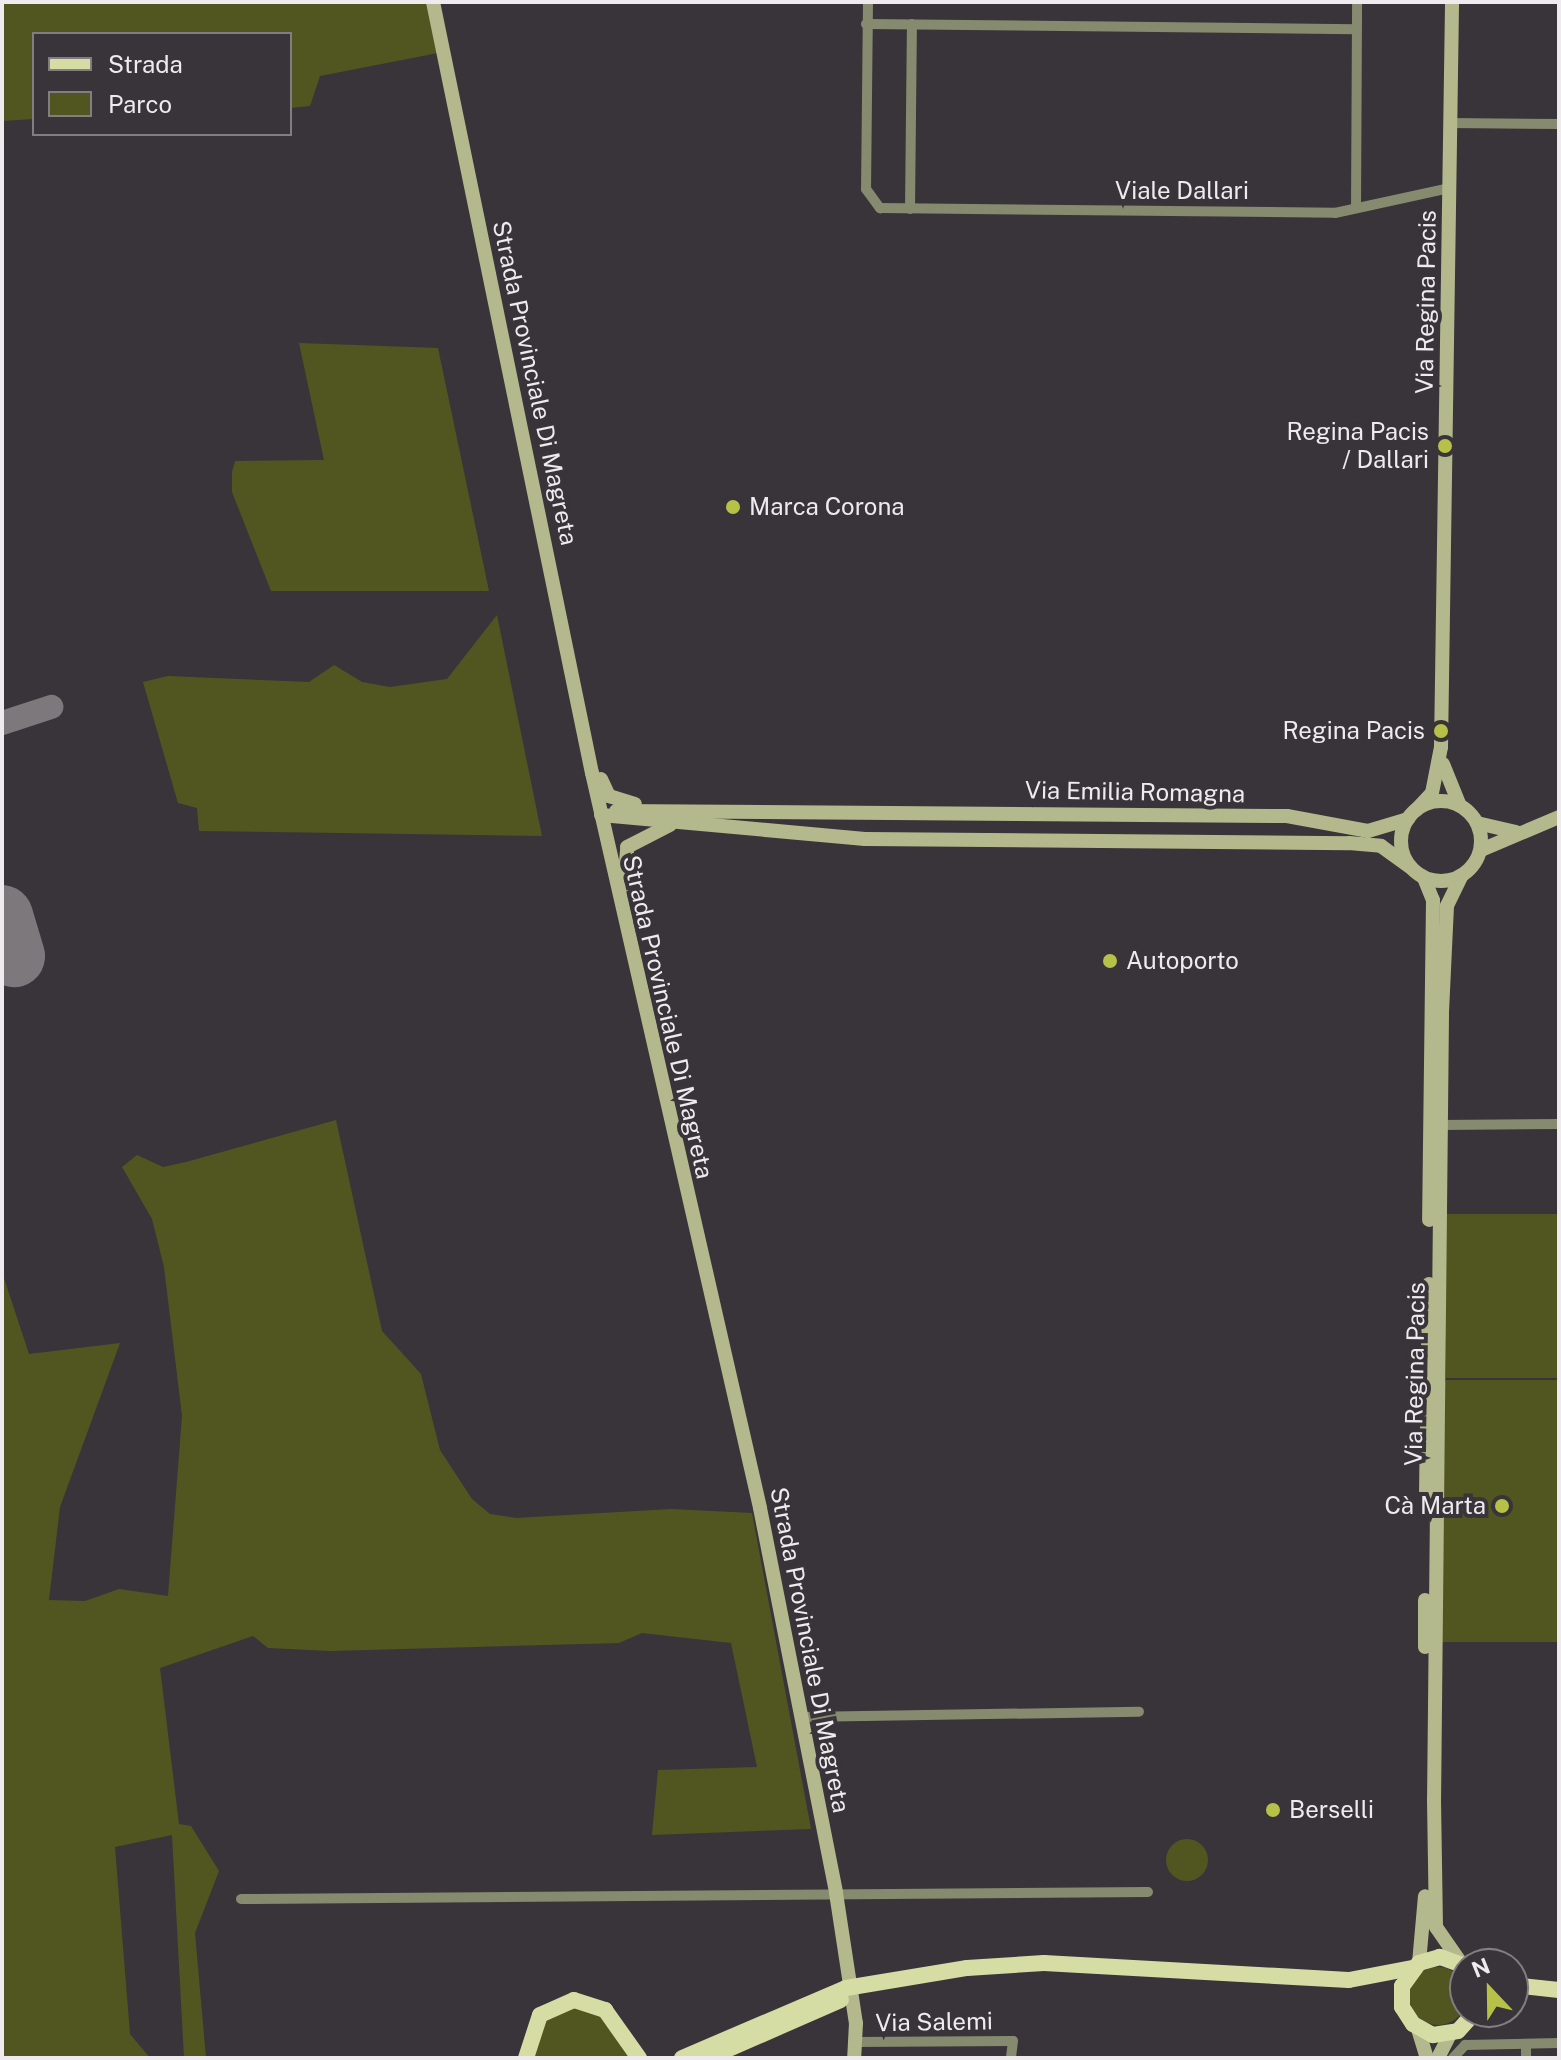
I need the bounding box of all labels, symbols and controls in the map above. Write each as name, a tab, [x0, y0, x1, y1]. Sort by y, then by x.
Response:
legend	[32, 32, 292, 136]
text: Strada	[108, 50, 183, 78]
text: Parco	[108, 90, 172, 118]
street label: Viale Dallari	[1115, 177, 1249, 205]
street label: Via Regina Pacis	[1410, 210, 1442, 394]
street label: Strada Provinciale Di Magreta	[486, 218, 584, 548]
place label: Regina Pacis / Dallari	[1286, 418, 1429, 474]
marker: Regina Pacis / Dallari	[1436, 437, 1454, 455]
place label: Marca Corona	[749, 493, 905, 521]
marker: Marca Corona	[724, 498, 742, 516]
place label: Regina Pacis	[1282, 717, 1425, 745]
marker: Regina Pacis	[1432, 722, 1450, 740]
street label: Via Emilia Romagna	[1025, 776, 1245, 808]
street label: Strada Provinciale Di Magreta	[617, 852, 719, 1182]
place label: Autoporto	[1126, 947, 1239, 975]
marker: Autoporto	[1101, 952, 1119, 970]
street label: Via Regina Pacis	[1399, 1282, 1431, 1466]
street label: Strada Provinciale Di Magreta	[764, 1485, 856, 1815]
place label: Cà Marta	[1385, 1492, 1486, 1520]
marker: Cà Marta	[1493, 1497, 1511, 1515]
place label: Berselli	[1289, 1796, 1374, 1824]
marker: Berselli	[1264, 1801, 1282, 1819]
north arrow	[1449, 1948, 1529, 2028]
text: N	[1468, 1952, 1494, 1983]
street label: Via Salemi	[875, 2007, 993, 2037]

